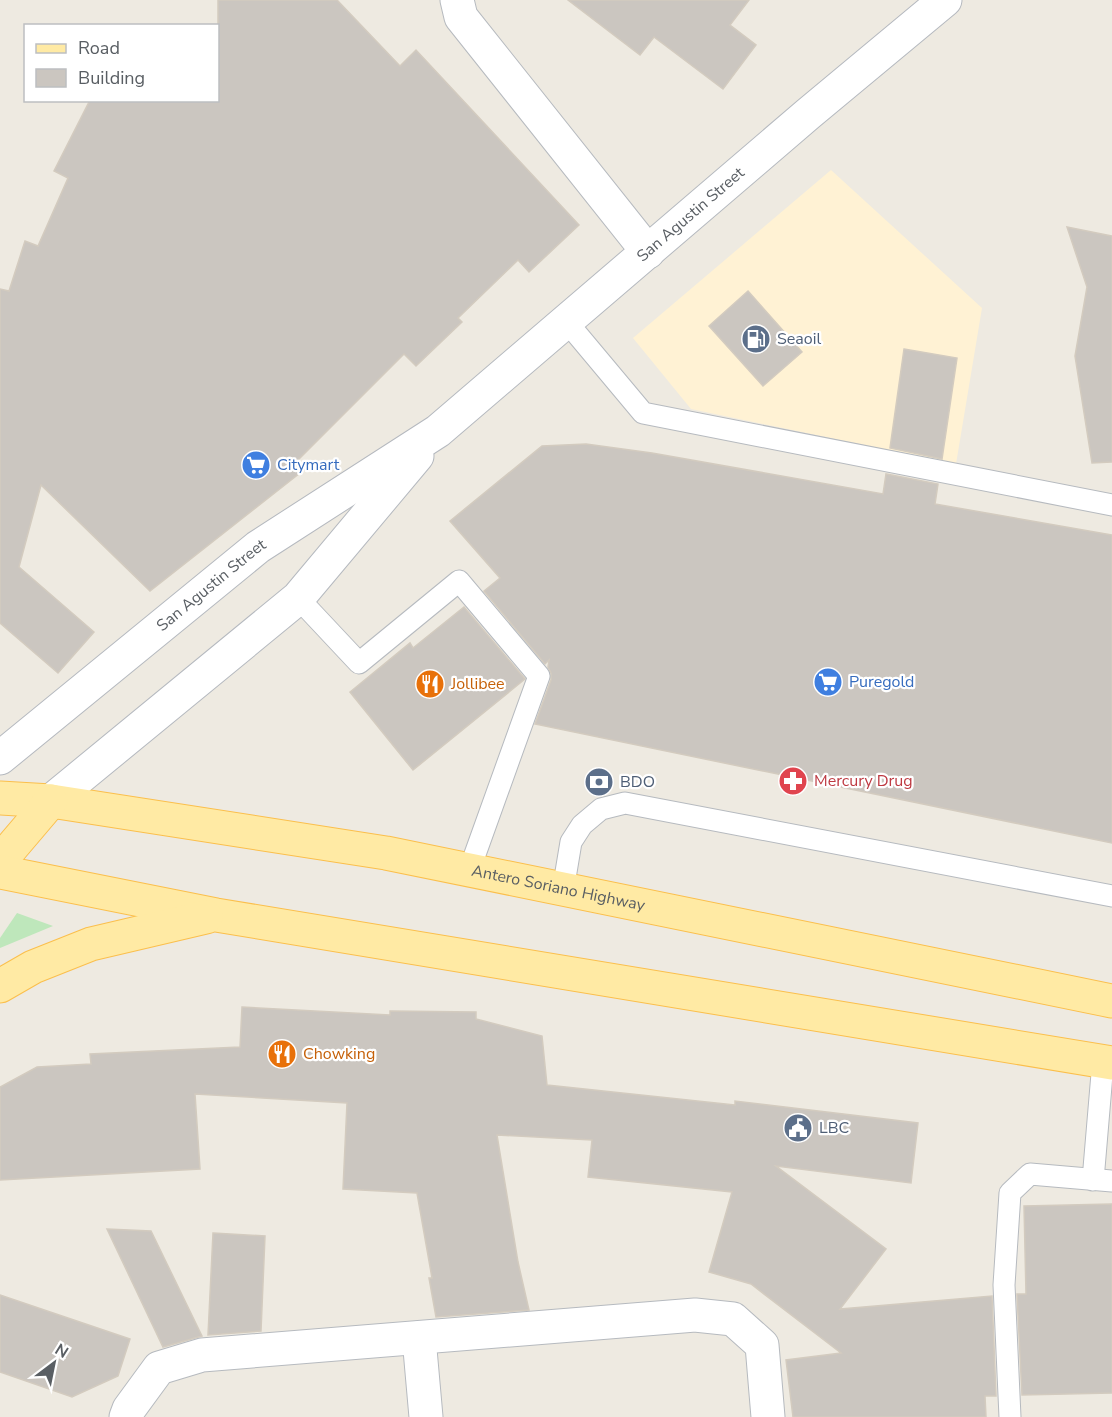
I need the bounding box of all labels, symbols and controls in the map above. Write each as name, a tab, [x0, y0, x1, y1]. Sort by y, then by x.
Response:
legend	[24, 24, 219, 102]
text: Road	[78, 36, 120, 60]
text: Building	[78, 66, 145, 90]
street label: San Agustin Street	[632, 162, 749, 267]
fuel station icon: Seaoil	[740, 323, 772, 355]
place label: Seaoil	[777, 328, 821, 350]
supermarket icon: Citymart	[240, 449, 272, 481]
place label: Citymart	[277, 454, 340, 476]
street label: San Agustin Street	[152, 534, 271, 637]
supermarket icon: Puregold	[812, 666, 844, 698]
restaurant icon: Jollibee	[414, 668, 446, 700]
place label: Puregold	[849, 671, 914, 693]
place label: Jollibee	[450, 673, 505, 695]
pharmacy icon: Mercury Drug	[777, 765, 809, 797]
bank icon: BDO	[583, 766, 615, 798]
place label: Mercury Drug	[814, 770, 913, 792]
place label: BDO	[620, 771, 655, 793]
street label: Antero Soriano Highway	[470, 860, 648, 917]
restaurant icon: Chowking	[266, 1038, 298, 1070]
place label: Chowking	[303, 1043, 375, 1065]
public building icon: LBC	[782, 1112, 814, 1144]
place label: LBC	[819, 1117, 850, 1139]
north arrow	[24, 1333, 84, 1393]
text: N	[51, 1339, 72, 1364]

